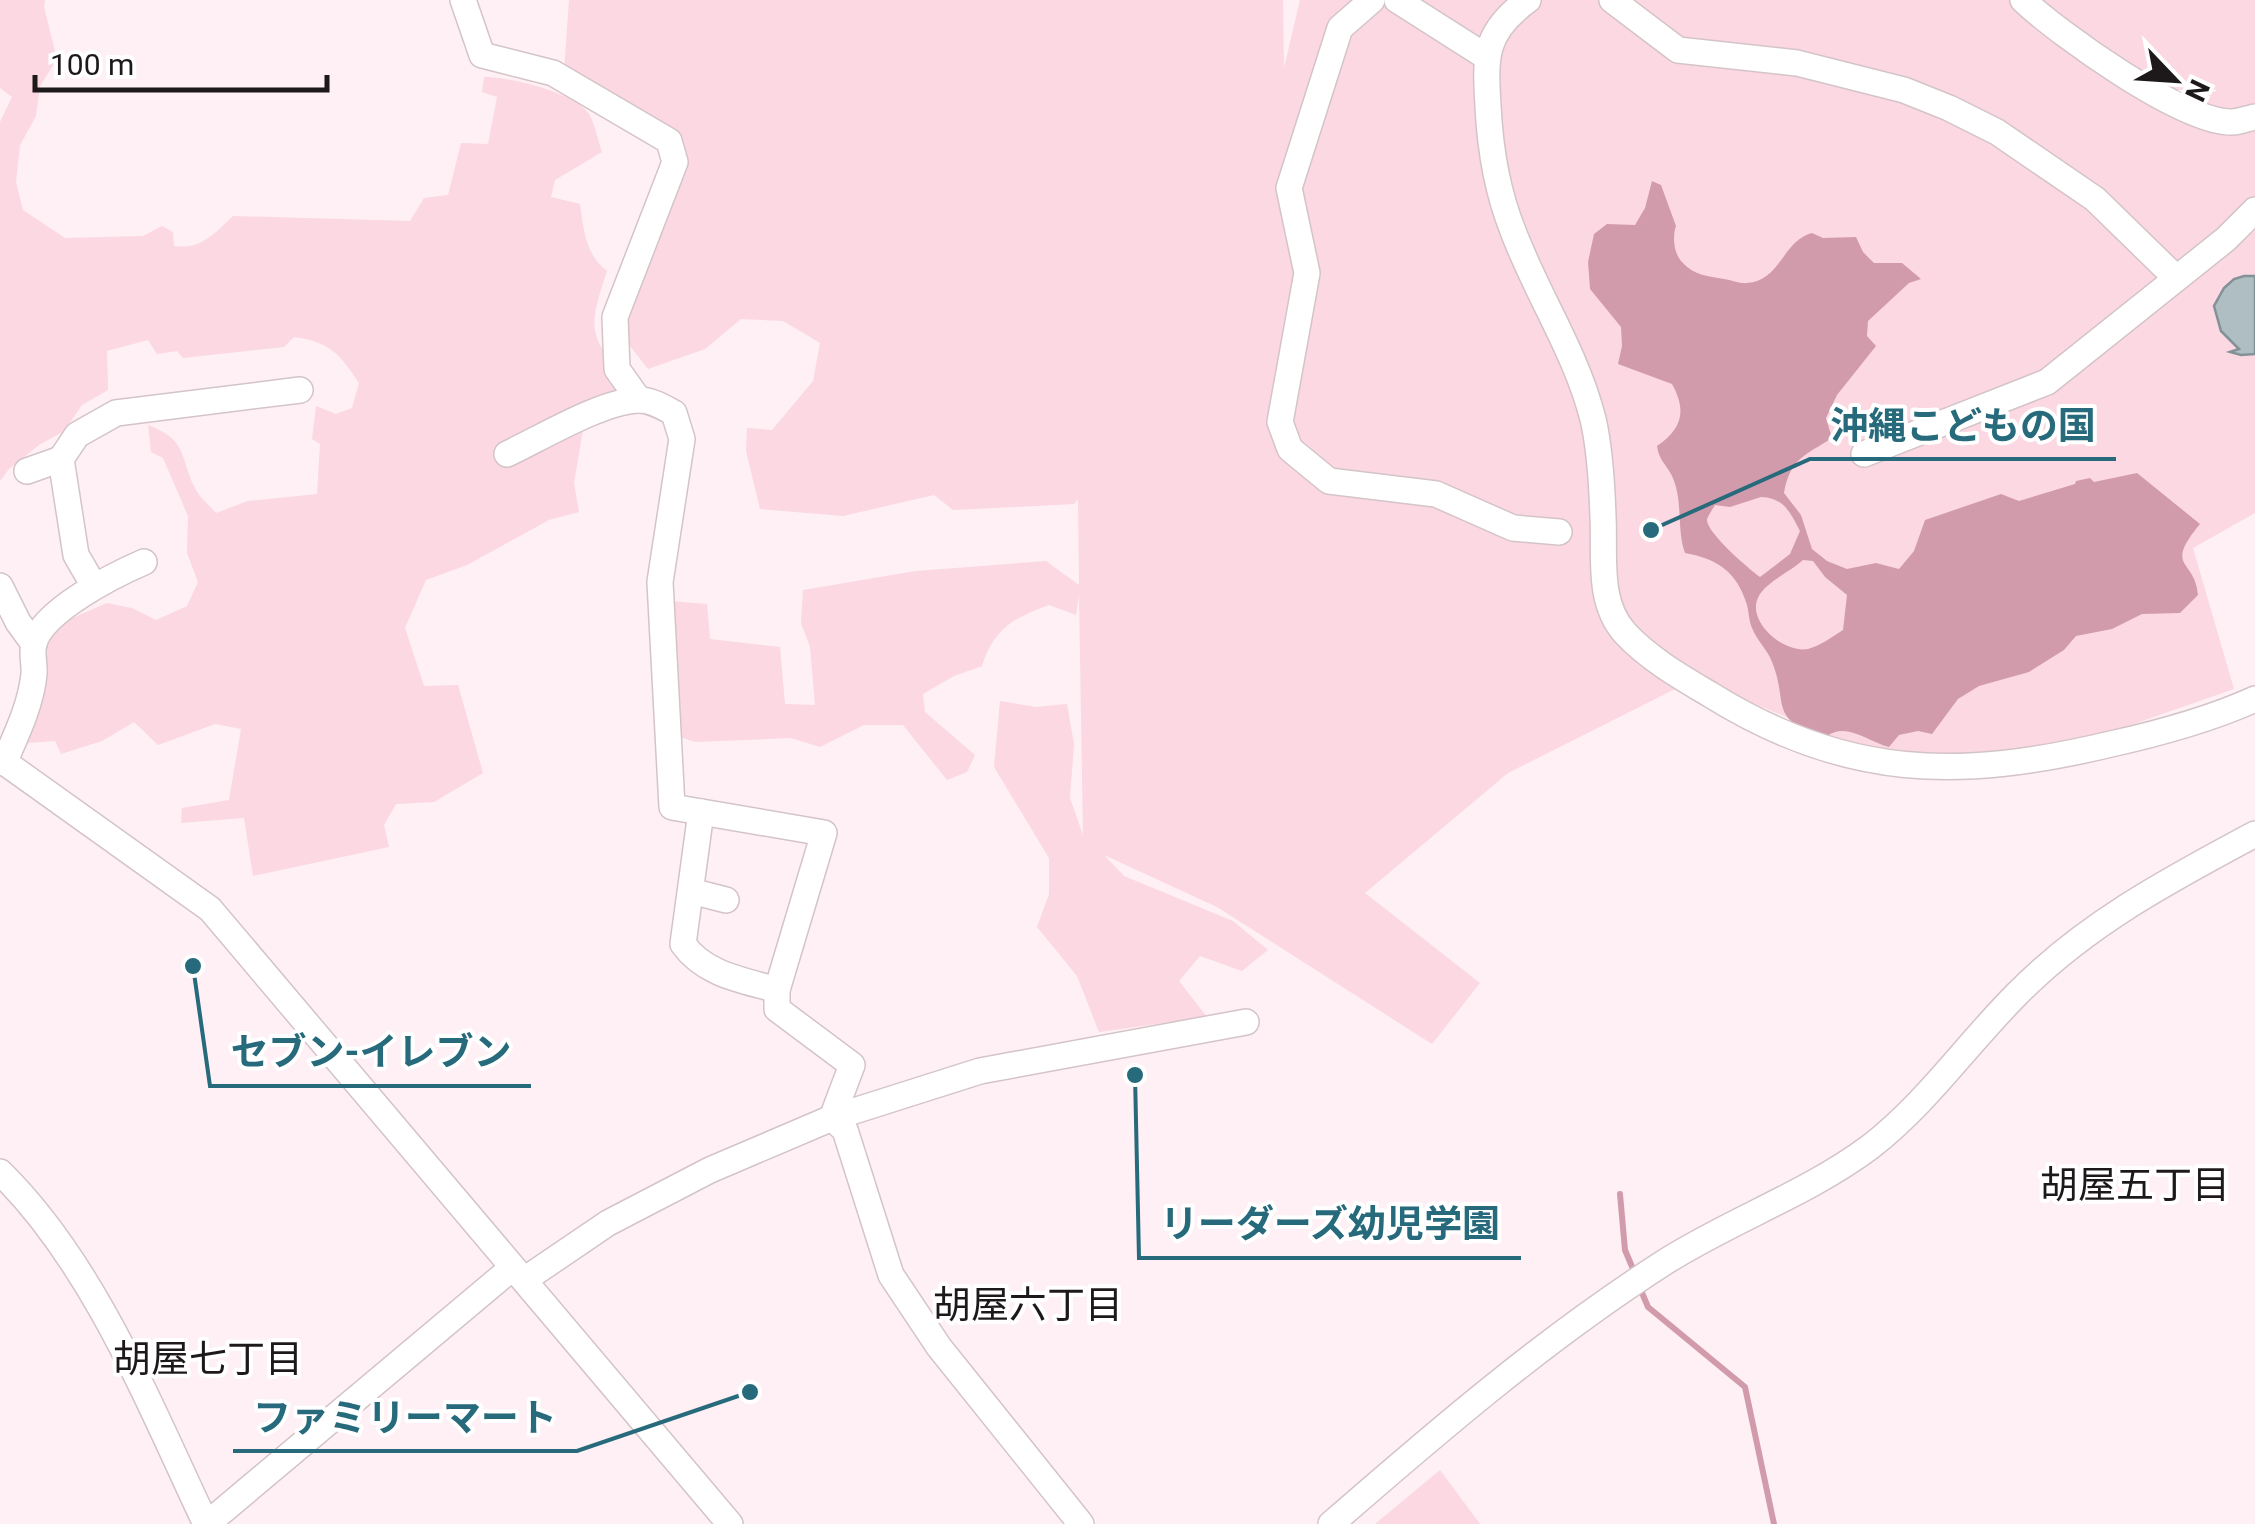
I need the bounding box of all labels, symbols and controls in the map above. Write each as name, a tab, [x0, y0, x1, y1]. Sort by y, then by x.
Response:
scale bar	[35, 30, 328, 92]
north arrow	[2125, 30, 2225, 130]
text: 100 m	[50, 47, 134, 82]
text: N	[2178, 74, 2216, 106]
callout: 沖縄こどもの国	[1810, 391, 2116, 459]
text: 沖縄こどもの国	[1830, 404, 2096, 448]
callout: セブン-イレブン	[210, 1018, 531, 1086]
text: セブン-イレブン	[231, 1030, 511, 1074]
district label: 胡屋五丁目	[2040, 1163, 2230, 1207]
callout: リーダーズ幼児学園	[1139, 1190, 1521, 1258]
text: リーダーズ幼児学園	[1160, 1202, 1500, 1246]
district label: 胡屋六丁目	[933, 1283, 1123, 1327]
district label: 胡屋七丁目	[113, 1337, 303, 1381]
callout: ファミリーマート	[233, 1383, 577, 1451]
text: ファミリーマート	[253, 1396, 557, 1440]

